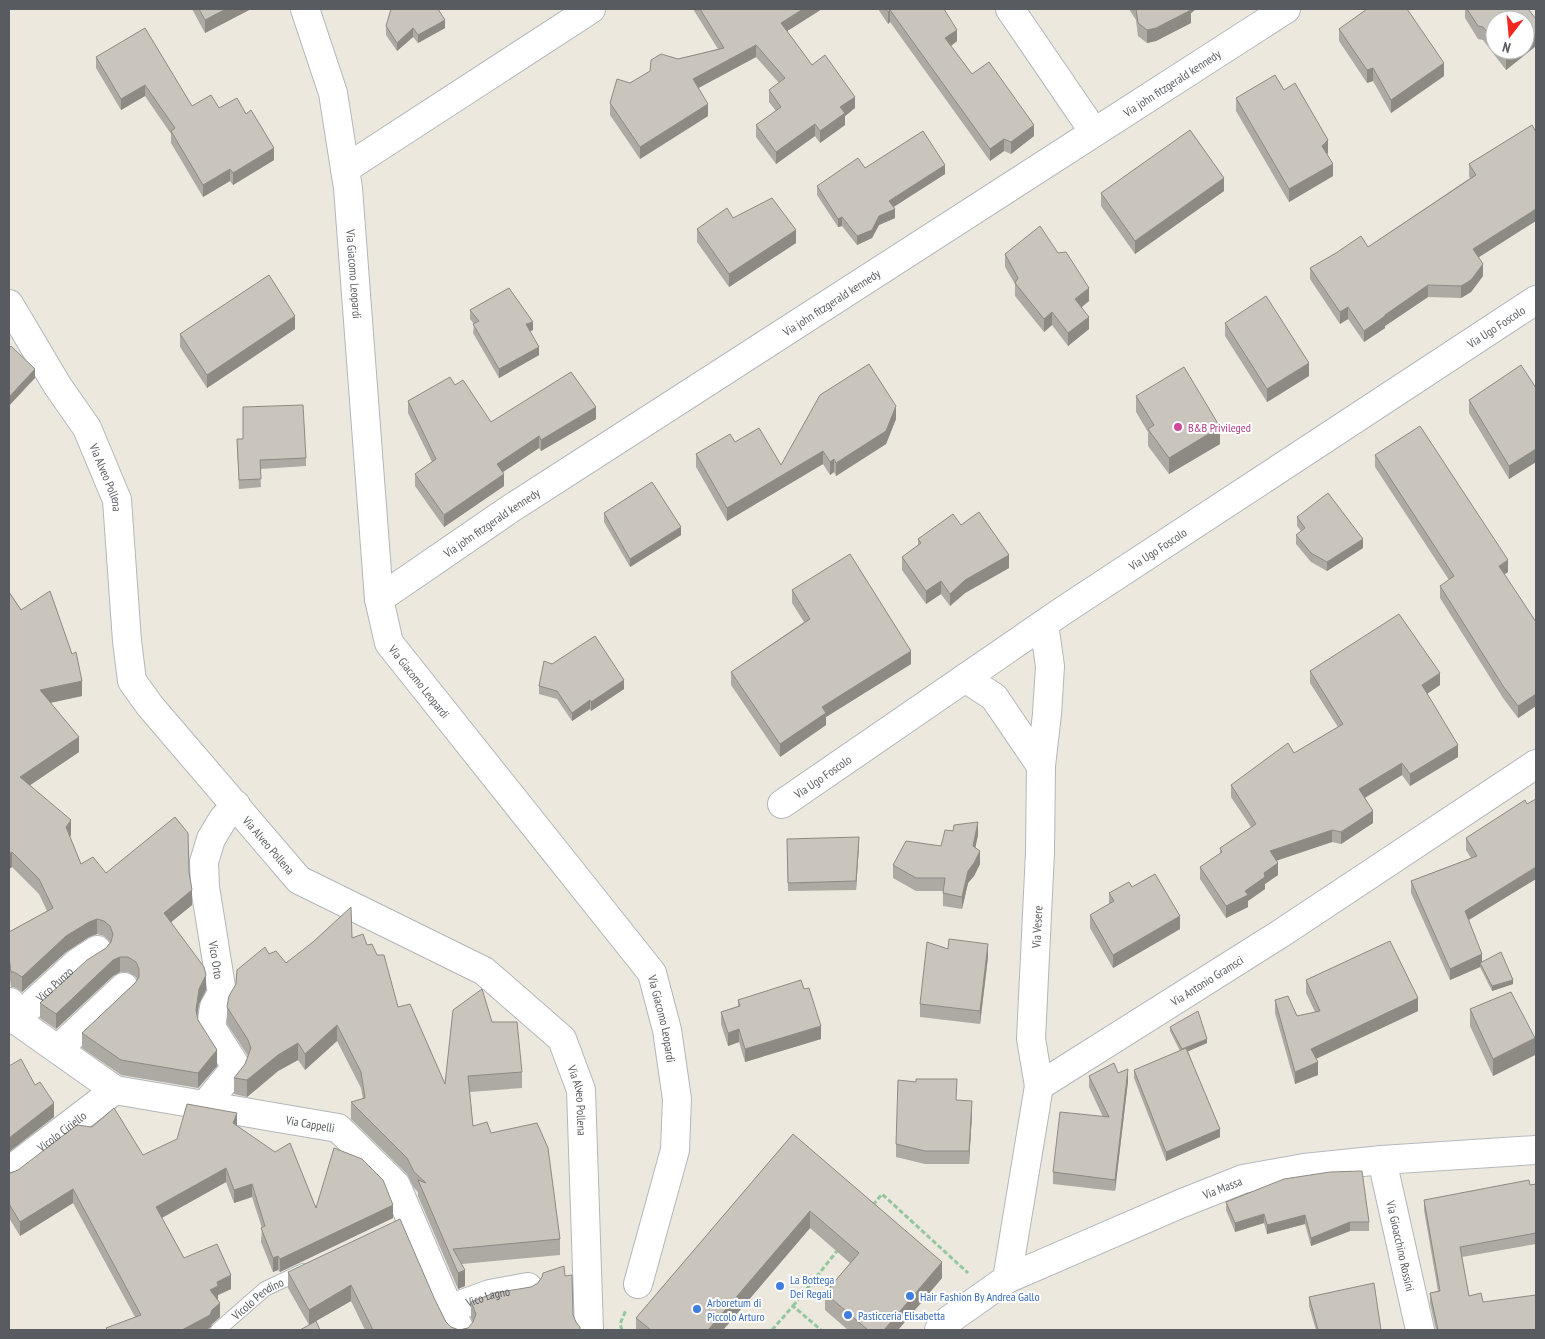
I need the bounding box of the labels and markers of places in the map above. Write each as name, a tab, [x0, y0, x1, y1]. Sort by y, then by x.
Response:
place label: B&B Privileged	[1188, 420, 1251, 435]
marker: B&B Privileged	[1172, 421, 1184, 433]
place label: La Bottega Dei Regali	[790, 1272, 835, 1301]
marker: La Bottega Dei Regali	[774, 1280, 786, 1292]
place label: Hair Fashion By Andrea Gallo	[920, 1289, 1040, 1304]
marker: Hair Fashion By Andrea Gallo	[904, 1290, 916, 1302]
place label: Arboretum di Piccolo Arturo	[707, 1295, 765, 1324]
marker: Arboretum di Piccolo Arturo	[691, 1303, 703, 1315]
place label: Pasticceria Elisabetta	[858, 1308, 945, 1323]
marker: Pasticceria Elisabetta	[842, 1309, 854, 1321]

